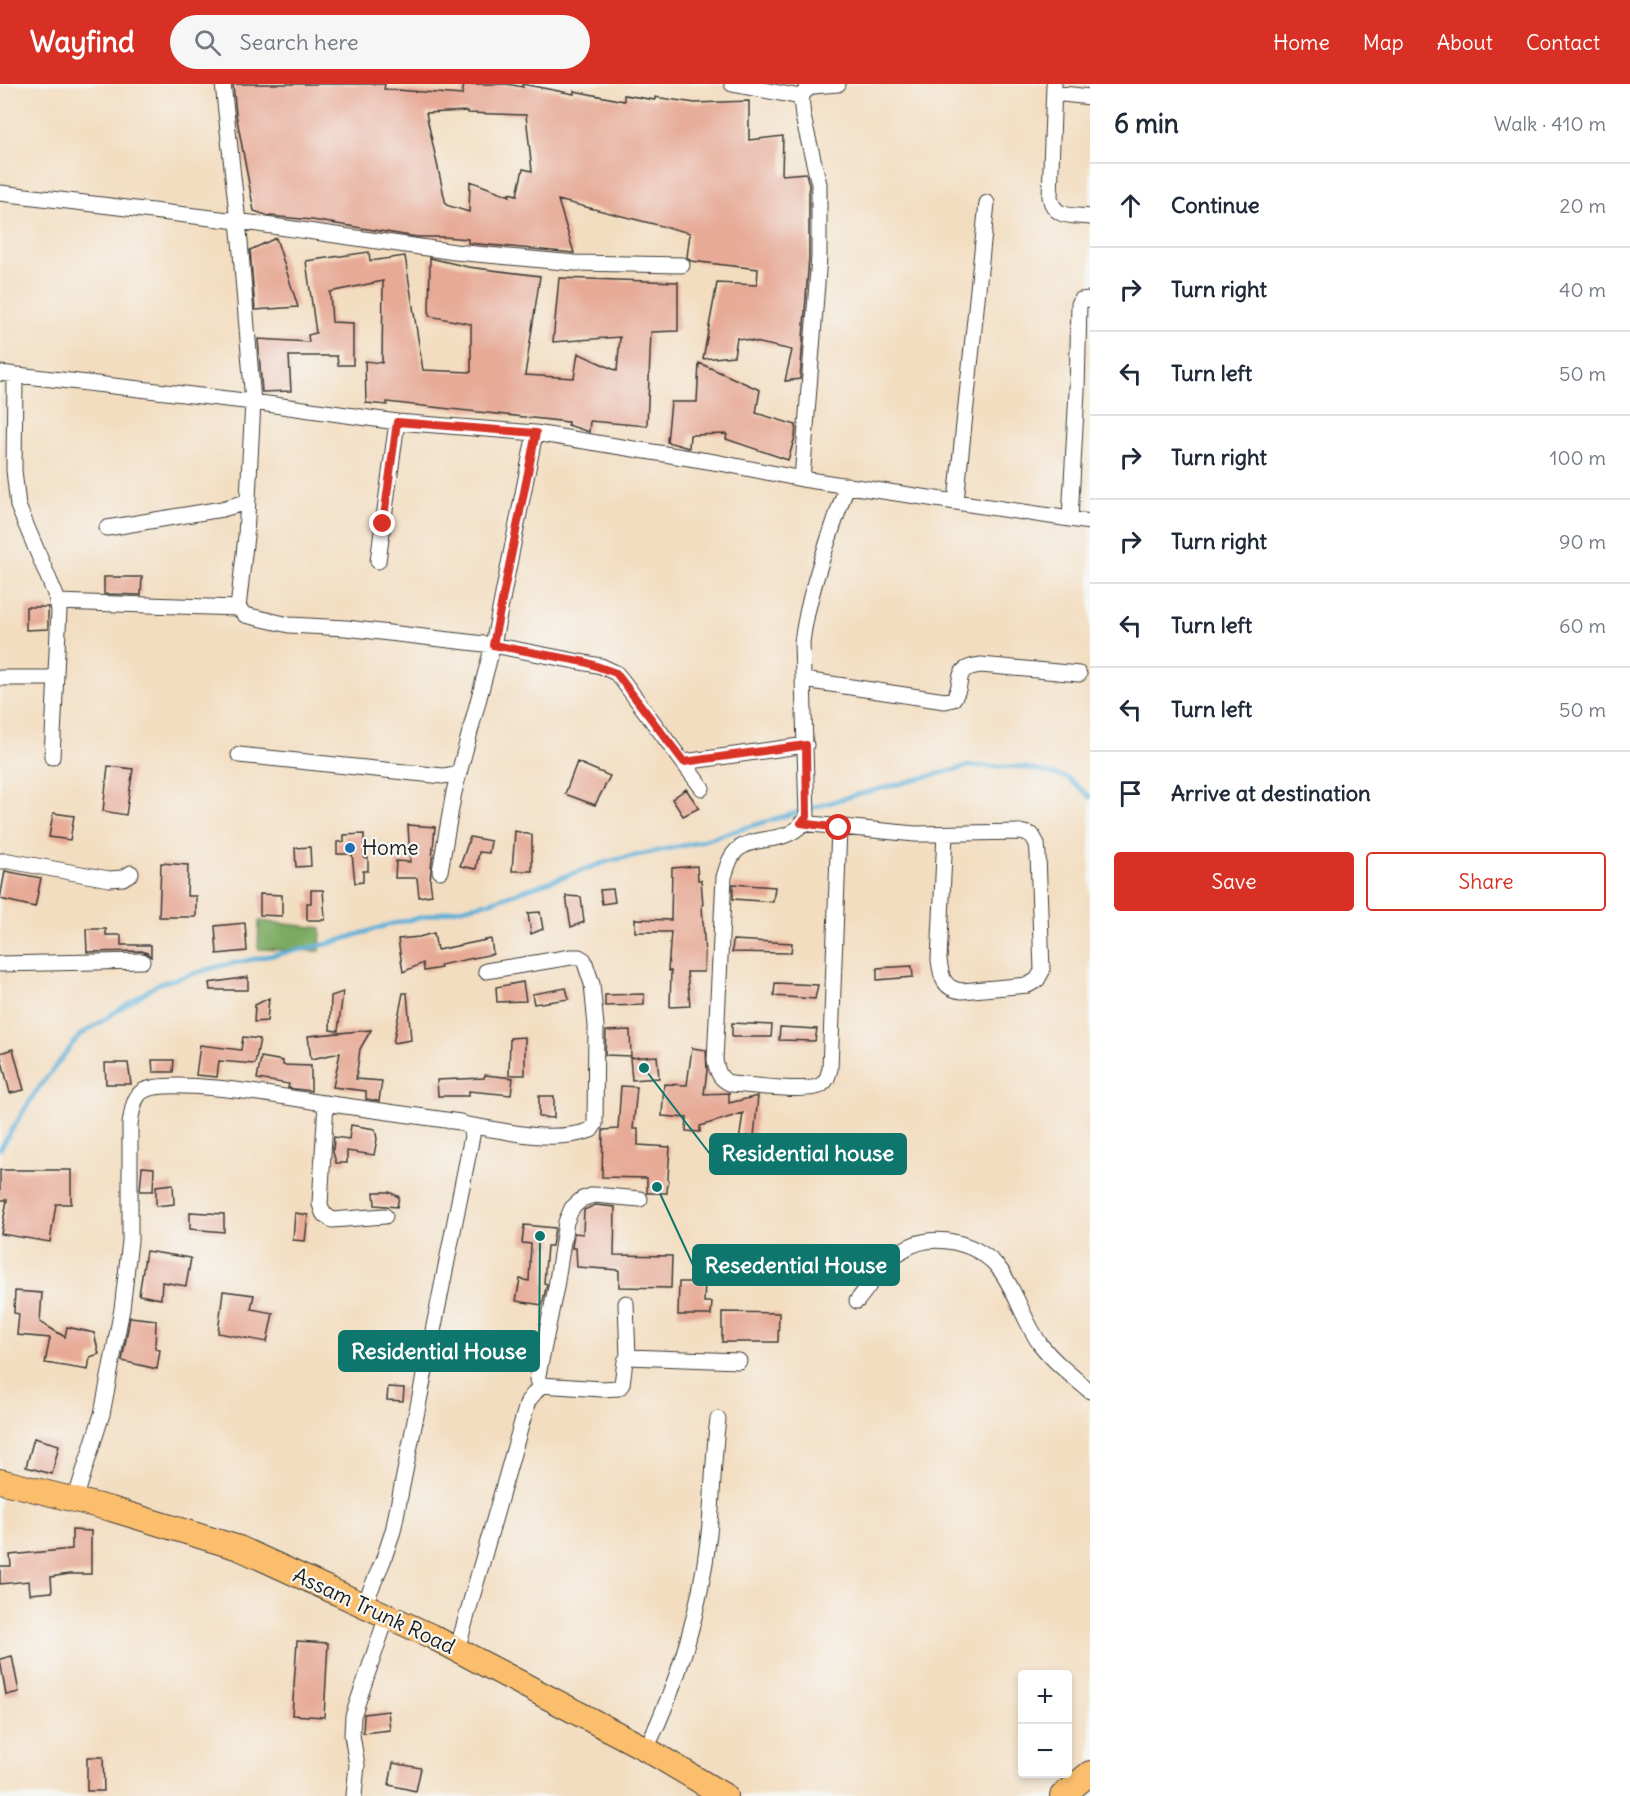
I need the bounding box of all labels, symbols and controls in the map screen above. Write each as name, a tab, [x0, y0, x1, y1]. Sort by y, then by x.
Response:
search box	[170, 15, 590, 69]
text: Wayfind	[30, 24, 134, 60]
icon: search	[191, 26, 224, 59]
text: Search here	[239, 28, 359, 56]
text: Home	[1273, 29, 1330, 56]
text: Map	[1363, 29, 1404, 56]
text: About	[1437, 29, 1493, 56]
text: Contact	[1526, 29, 1600, 56]
text: 6 min	[1114, 107, 1179, 140]
text: Walk · 410 m	[1494, 111, 1606, 136]
icon: ahead	[1114, 189, 1147, 222]
text: Continue	[1171, 191, 1260, 219]
text: 20 m	[1560, 193, 1606, 218]
icon: right	[1114, 273, 1147, 306]
text: Turn right	[1171, 275, 1267, 303]
text: 40 m	[1559, 277, 1606, 302]
icon: left	[1114, 357, 1147, 390]
text: Turn left	[1171, 359, 1252, 387]
text: 50 m	[1559, 361, 1606, 386]
icon: right	[1114, 441, 1147, 474]
text: Turn right	[1171, 443, 1267, 471]
text: 100 m	[1549, 445, 1606, 470]
route end	[369, 510, 395, 536]
icon: right	[1114, 525, 1147, 558]
text: Turn right	[1171, 527, 1267, 555]
text: 90 m	[1559, 529, 1606, 554]
icon: left	[1114, 609, 1147, 642]
text: Turn left	[1171, 611, 1252, 639]
text: 60 m	[1559, 613, 1606, 638]
icon: left	[1114, 693, 1147, 726]
text: Turn left	[1171, 695, 1252, 723]
text: 50 m	[1559, 697, 1606, 722]
icon: arrive	[1114, 777, 1147, 810]
text: Arrive at destination	[1171, 779, 1371, 807]
route start	[825, 814, 851, 840]
place label: Home	[362, 834, 419, 861]
marker: Home	[343, 841, 357, 855]
button: Save	[1114, 852, 1354, 911]
button: Share	[1366, 852, 1606, 911]
callout: Residential house	[710, 1134, 906, 1174]
text: Residential house	[722, 1139, 894, 1167]
callout: Resedential House	[693, 1245, 899, 1285]
text: Resedential House	[705, 1251, 887, 1279]
callout: Residential House	[339, 1331, 539, 1371]
text: Residential House	[351, 1337, 527, 1365]
street label: Assam Trunk Road	[289, 1561, 459, 1660]
map controls	[1018, 1670, 1072, 1778]
button: +	[1018, 1670, 1072, 1724]
button: −	[1018, 1724, 1072, 1778]

